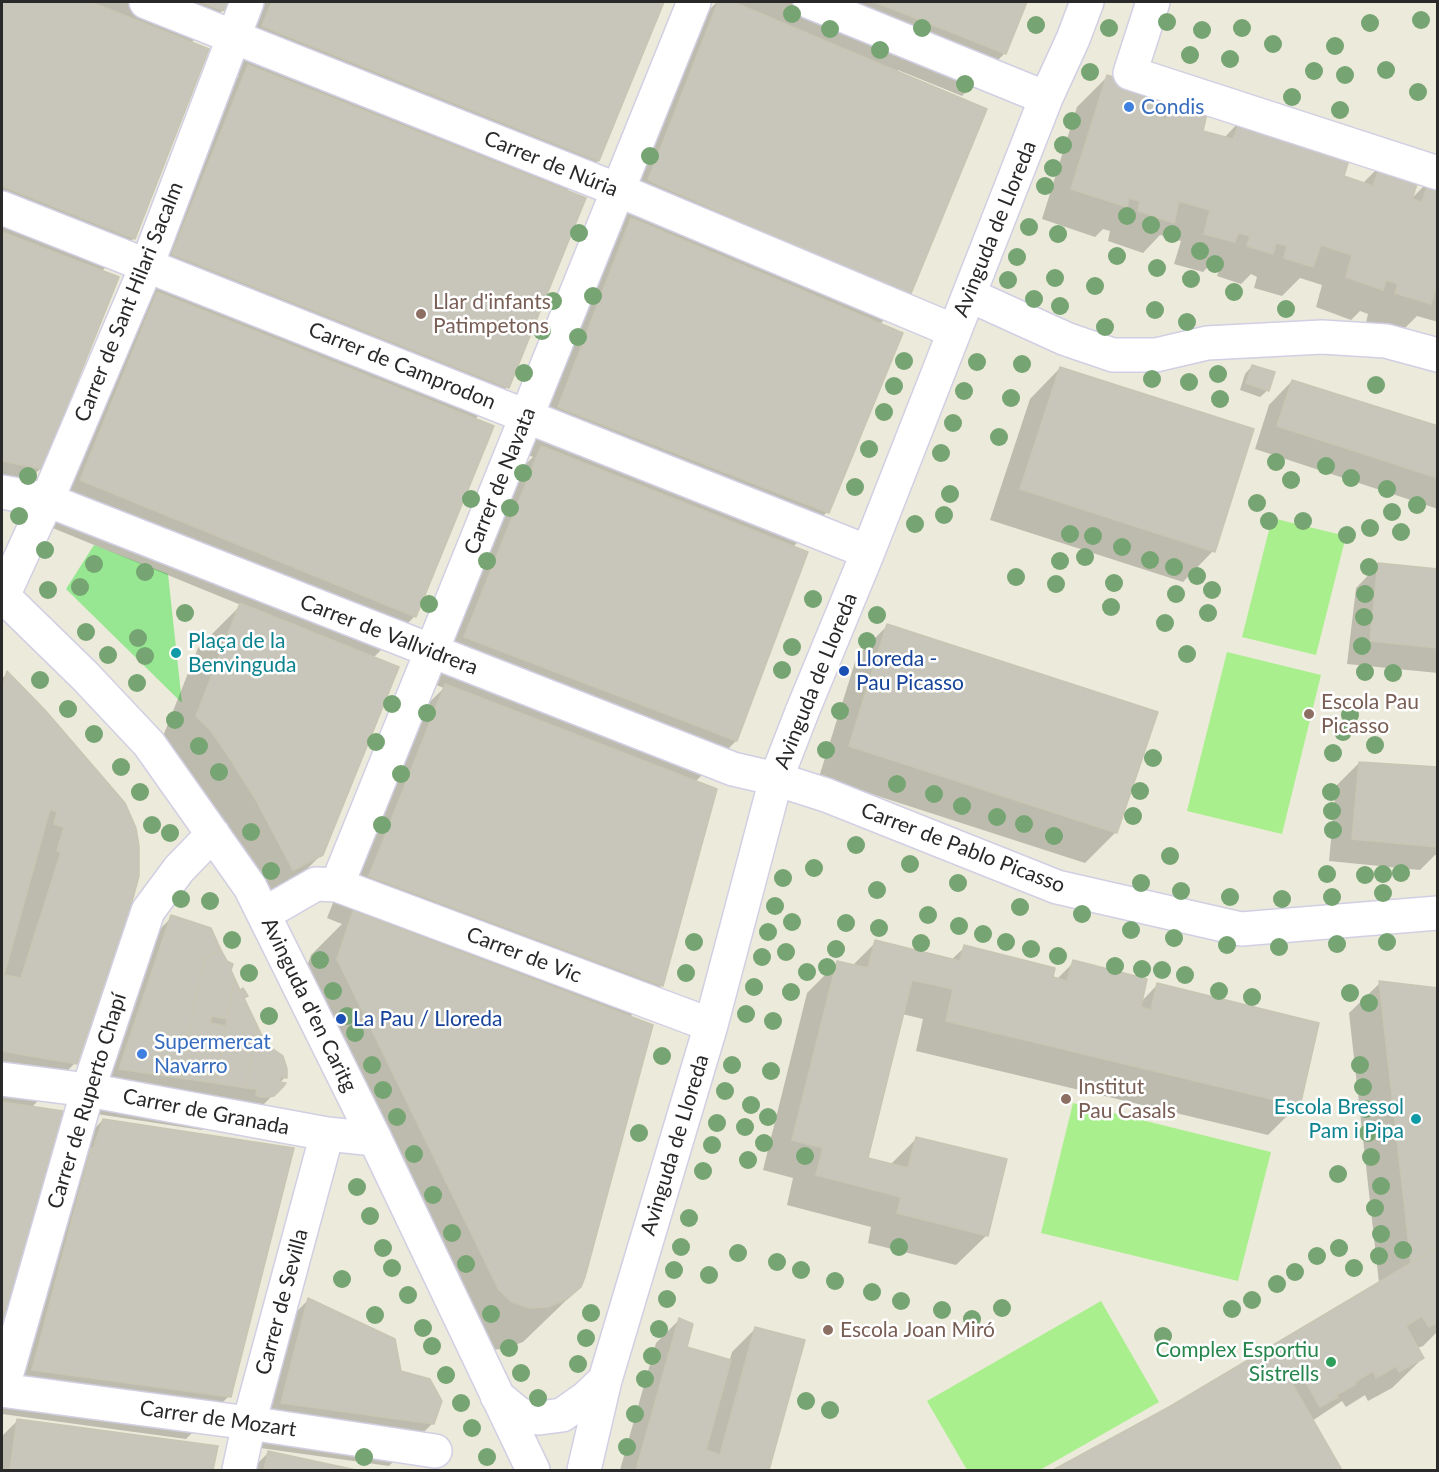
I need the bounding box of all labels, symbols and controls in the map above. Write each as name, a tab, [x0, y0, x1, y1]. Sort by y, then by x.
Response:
place label: Condis	[1141, 94, 1204, 120]
marker: Condis	[1122, 100, 1136, 114]
street label: Carrer de Núria	[480, 126, 622, 202]
street label: Avinguda de Lloreda	[948, 137, 1042, 321]
street label: Carrer de Sant Hilari Sacalm	[69, 178, 189, 426]
place label: Llar d'infants Patimpetons	[433, 289, 551, 339]
marker: Llar d'infants Patimpetons	[414, 307, 428, 321]
street label: Carrer de Camprodon	[305, 317, 499, 415]
street label: Carrer de Navata	[459, 404, 541, 558]
street label: Carrer de Vallvidrera	[296, 589, 482, 681]
street label: Avinguda de Lloreda	[769, 589, 863, 773]
place label: Plaça de la Benvinguda	[188, 628, 296, 678]
marker: Plaça de la Benvinguda	[169, 646, 183, 660]
place label: Lloreda - Pau Picasso	[856, 646, 964, 696]
marker: Lloreda - Pau Picasso	[837, 664, 851, 678]
place label: Escola Pau Picasso	[1321, 689, 1419, 739]
marker: Escola Pau Picasso	[1302, 707, 1316, 721]
street label: Carrer de Pablo Picasso	[857, 797, 1069, 899]
street label: Avinguda d'en Caritg	[256, 914, 362, 1096]
street label: Carrer de Vic	[463, 922, 585, 988]
street label: Carrer de Ruperto Chapí	[42, 990, 132, 1212]
place label: La Pau / Lloreda	[353, 1006, 502, 1032]
marker: La Pau / Lloreda	[334, 1012, 348, 1026]
place label: Supermercat Navarro	[154, 1029, 271, 1079]
marker: Supermercat Navarro	[135, 1047, 149, 1061]
street label: Avinguda de Lloreda	[636, 1052, 714, 1238]
place label: Institut Pau Casals	[1078, 1074, 1176, 1124]
street label: Carrer de Granada	[121, 1083, 291, 1141]
marker: Institut Pau Casals	[1059, 1092, 1073, 1106]
place label: Escola Bressol Pam i Pipa	[1274, 1094, 1404, 1144]
marker: Escola Bressol Pam i Pipa	[1409, 1112, 1423, 1126]
street label: Carrer de Sevilla	[250, 1226, 314, 1378]
place label: Escola Joan Miró	[840, 1317, 995, 1343]
marker: Escola Joan Miró	[821, 1323, 835, 1337]
place label: Complex Esportiu Sistrells	[1155, 1337, 1319, 1387]
marker: Complex Esportiu Sistrells	[1324, 1355, 1338, 1369]
street label: Carrer de Mozart	[138, 1396, 298, 1442]

